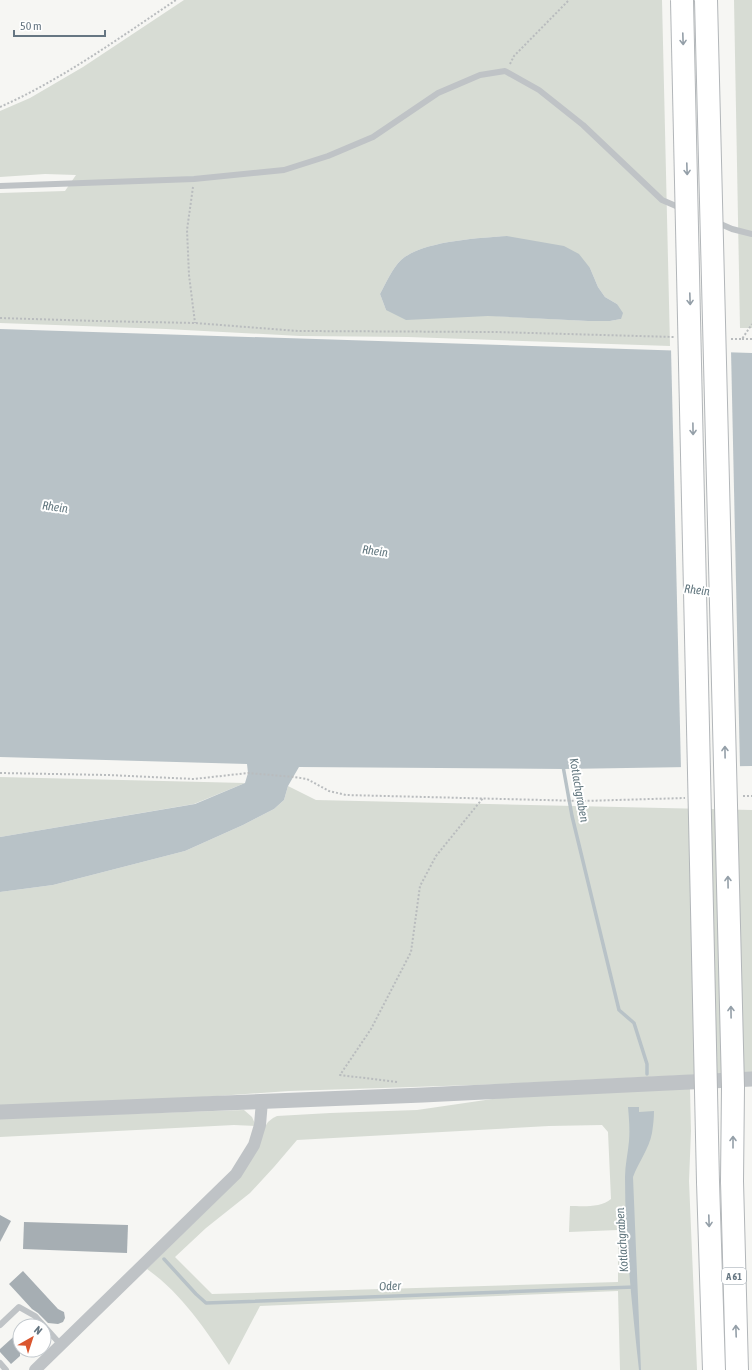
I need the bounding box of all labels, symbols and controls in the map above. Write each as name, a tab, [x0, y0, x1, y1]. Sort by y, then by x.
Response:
scale bar	[14, 12, 105, 38]
text: 50 m	[20, 19, 42, 33]
one-way arrow	[679, 32, 687, 45]
one-way arrow	[683, 162, 691, 175]
one-way arrow	[686, 292, 694, 305]
one-way arrow	[689, 422, 697, 435]
water label: Rhein	[41, 498, 69, 516]
water label: Rhein	[361, 542, 389, 560]
water label: Rhein	[683, 581, 711, 599]
one-way arrow	[721, 746, 729, 759]
water label: Kotlachgraben	[566, 757, 592, 823]
one-way arrow	[724, 876, 732, 889]
one-way arrow	[727, 1006, 735, 1019]
one-way arrow	[729, 1136, 737, 1149]
water label: Kotlachgraben	[613, 1207, 631, 1273]
one-way arrow	[705, 1214, 713, 1227]
road number: A 61	[722, 1268, 746, 1284]
water label: Oder	[379, 1279, 402, 1293]
north arrow	[12, 1318, 52, 1358]
text: N	[32, 1324, 45, 1337]
one-way arrow	[732, 1325, 739, 1338]

